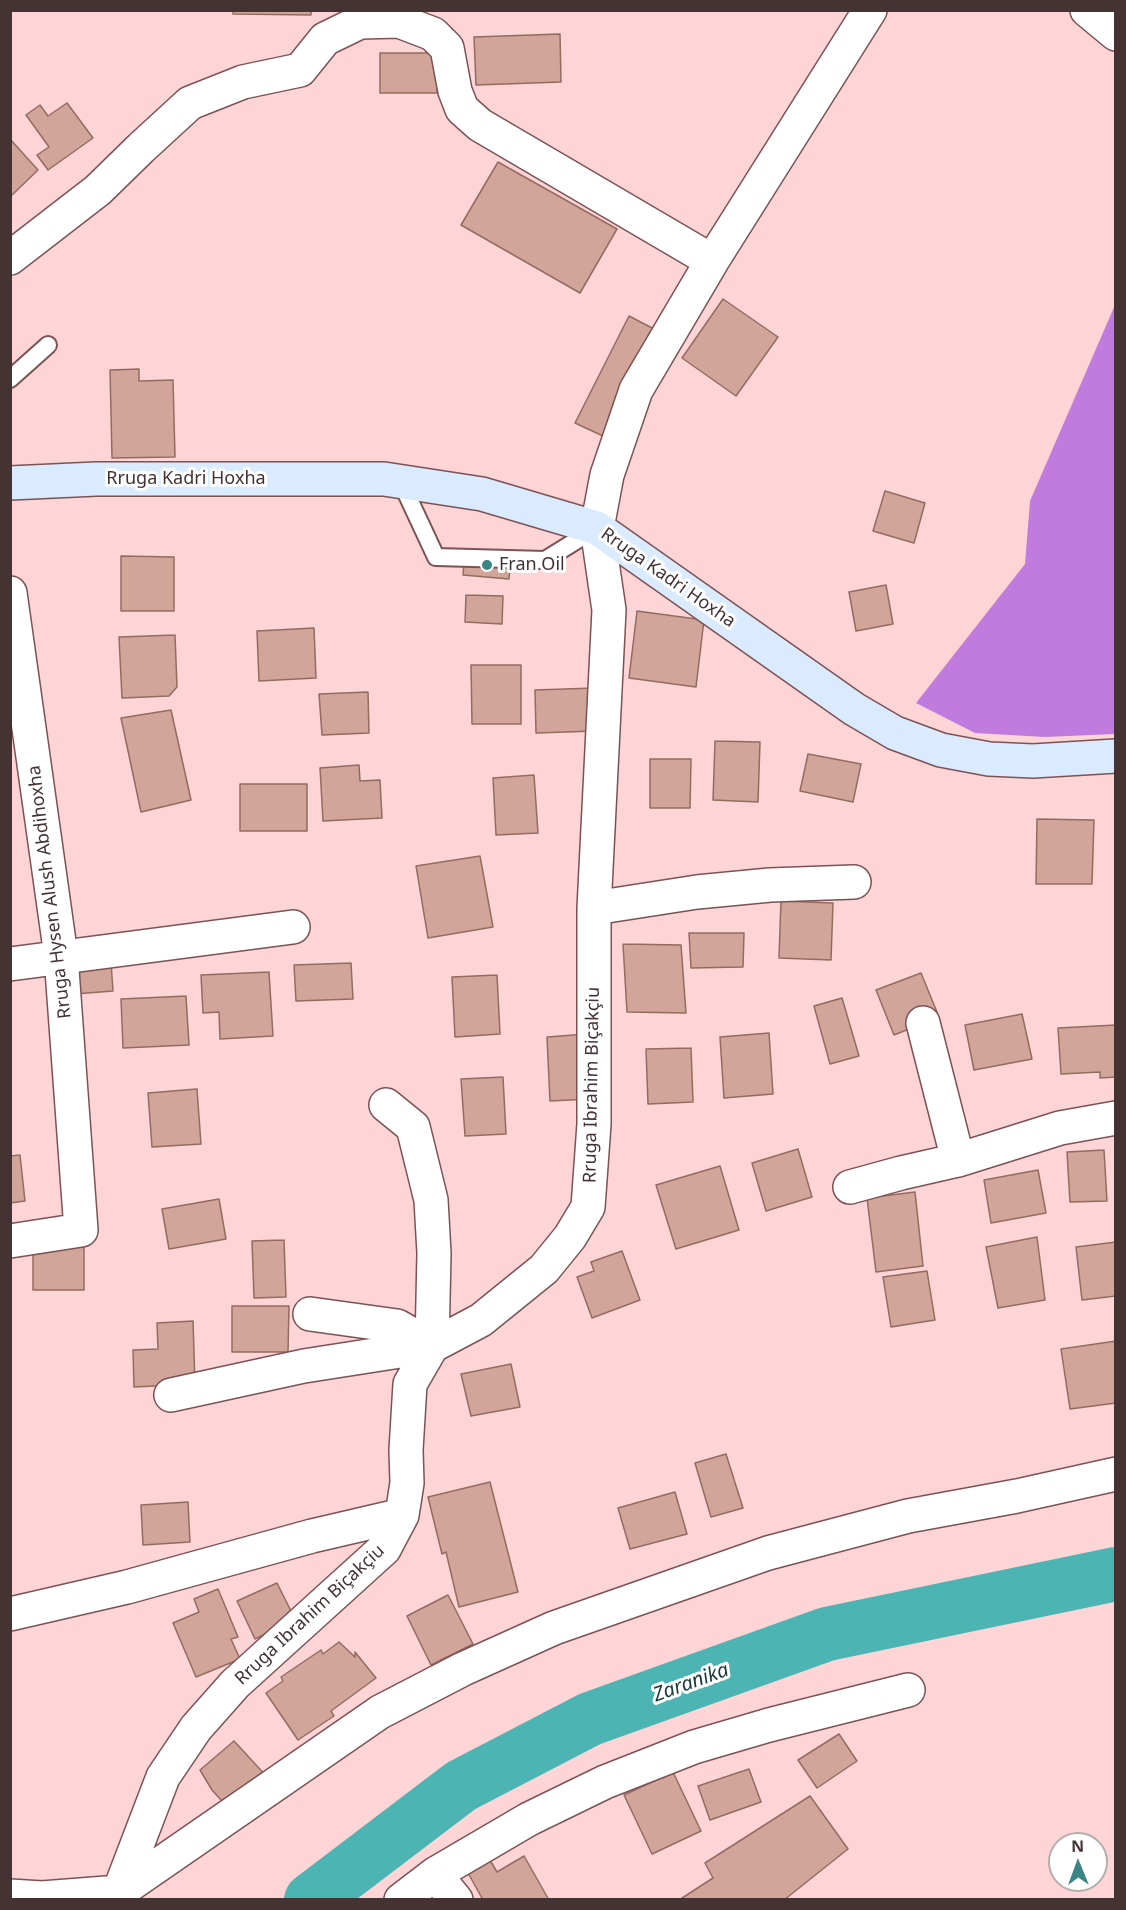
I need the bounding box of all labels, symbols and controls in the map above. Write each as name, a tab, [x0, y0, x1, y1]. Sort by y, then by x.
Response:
street label: Rruga Kadri Hoxha	[106, 468, 266, 490]
street label: Rruga Kadri Hoxha	[597, 523, 739, 633]
place label: Fran Oil	[499, 554, 565, 576]
marker: Fran Oil	[480, 558, 494, 572]
street label: Rruga Hysen Alush Abdihoxha	[24, 764, 76, 1020]
street label: Rruga Ibrahim Biçakçiu	[579, 987, 605, 1183]
street label: Rruga Ibrahim Biçakçiu	[231, 1540, 389, 1690]
water label: Zaranika	[650, 1658, 732, 1708]
north arrow	[1048, 1832, 1108, 1892]
text: N	[1071, 1835, 1084, 1857]

